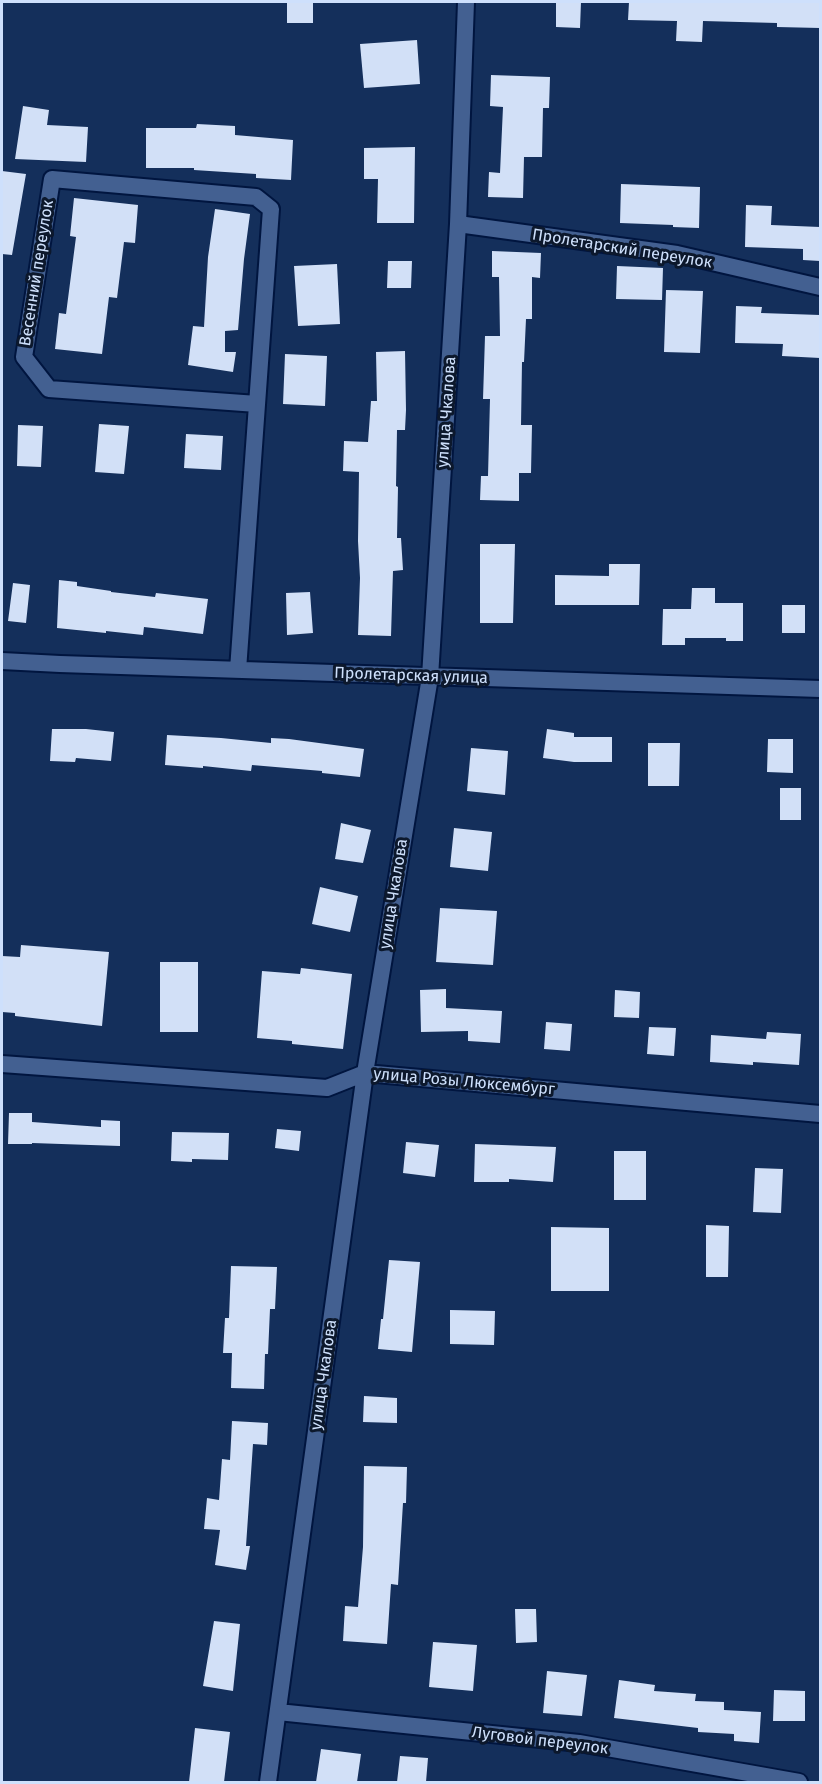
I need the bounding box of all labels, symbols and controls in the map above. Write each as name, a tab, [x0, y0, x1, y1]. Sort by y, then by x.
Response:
street label: Весенний переулок	[16, 199, 58, 347]
street label: Пролетарский переулок	[531, 225, 713, 273]
street label: улица Чкалова	[434, 356, 460, 468]
street label: Пролетарская улица	[334, 664, 488, 688]
street label: улица Чкалова	[376, 837, 412, 951]
street label: улица Розы Люксембург	[372, 1065, 556, 1099]
street label: улица Чкалова	[307, 1318, 341, 1432]
street label: Луговой переулок	[471, 1723, 609, 1759]

